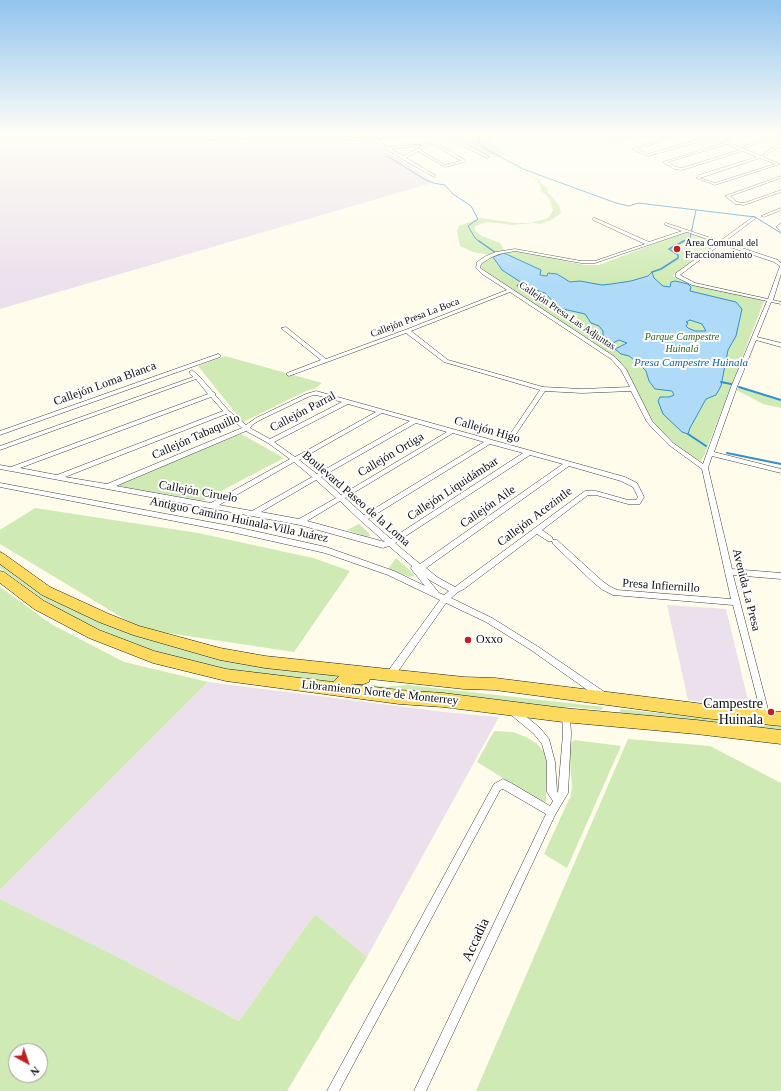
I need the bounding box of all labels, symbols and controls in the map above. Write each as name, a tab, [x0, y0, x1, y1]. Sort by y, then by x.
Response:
place label: Area Comunal del Fraccionamiento	[685, 237, 758, 260]
marker: Area Comunal del Fraccionamiento	[672, 244, 682, 254]
street label: Callejón Presa Las Adjuntas	[517, 279, 617, 353]
street label: Callejón Presa La Boca	[369, 296, 461, 340]
park label: Parque Campestre Huinalá	[645, 331, 719, 354]
water label: Presa Campestre Huinala	[634, 356, 748, 370]
street label: Callejón Loma Blanca	[52, 359, 158, 409]
street label: Callejón Parral	[268, 389, 338, 435]
street label: Callejón Tabaquillo	[150, 411, 242, 463]
street label: Callejón Higo	[452, 414, 522, 446]
street label: Callejón Ortiga	[355, 430, 427, 480]
street label: Boulevard Paseo de la Loma	[299, 448, 413, 550]
street label: Callejón Liquidámbar	[405, 454, 501, 524]
street label: Callejón Ciruelo	[158, 478, 238, 506]
street label: Callejón Aile	[458, 483, 518, 531]
street label: Callejón Acezintle	[495, 484, 575, 550]
street label: Antiguo Camino Huinala-Villa Juárez	[148, 494, 330, 546]
street label: Avenida La Presa	[729, 547, 763, 633]
street label: Presa Infiernillo	[622, 576, 700, 596]
place label: Oxxo	[476, 633, 503, 647]
marker: Oxxo	[463, 635, 473, 645]
street label: Libramiento Norte de Monterrey	[301, 678, 459, 708]
place label: Campestre Huinala	[703, 696, 763, 728]
marker: Campestre Huinala	[766, 707, 776, 717]
street label: Accadia	[459, 916, 493, 964]
north arrow	[8, 1043, 48, 1083]
text: N	[28, 1064, 42, 1079]

